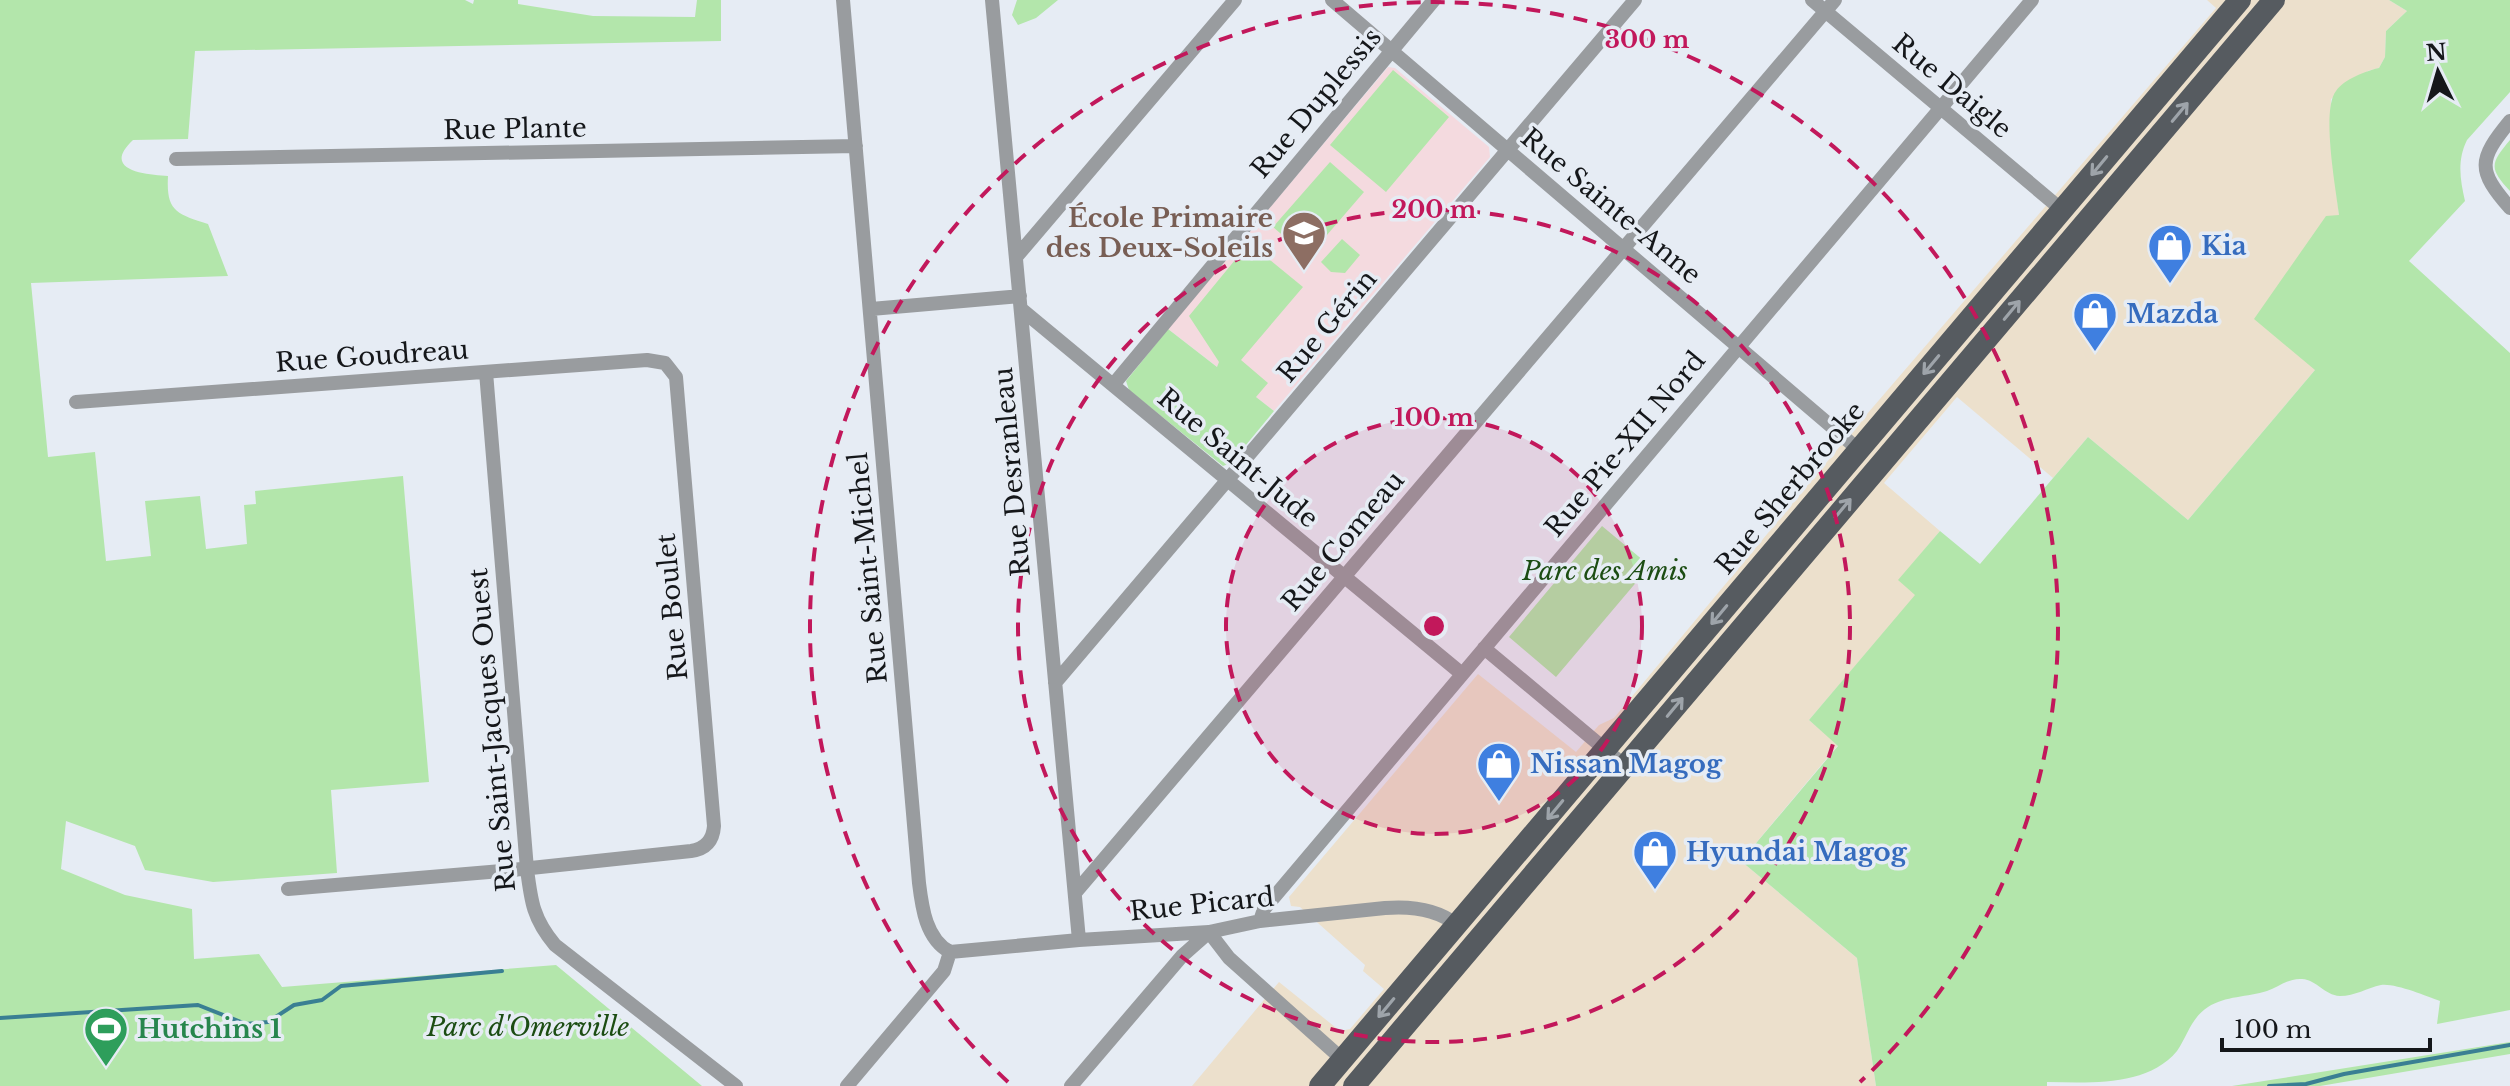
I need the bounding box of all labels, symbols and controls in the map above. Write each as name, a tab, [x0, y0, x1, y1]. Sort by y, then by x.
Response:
street label: Rue Duplessis	[1244, 21, 1388, 185]
text: 300 m	[1605, 25, 1690, 54]
street label: Rue Daigle	[1886, 27, 2018, 145]
north arrow	[2398, 32, 2478, 112]
text: N	[2425, 38, 2448, 67]
one-way arrow	[2171, 102, 2189, 123]
street label: Rue Plante	[443, 112, 587, 146]
street label: Rue Sainte-Anne	[1514, 121, 1708, 291]
one-way arrow	[2090, 155, 2108, 176]
text: 200 m	[1392, 195, 1477, 224]
place label: École Primaire des Deux-Soleils	[1046, 202, 1273, 264]
school or university icon: École Primaire des Deux-Soleils	[1280, 209, 1328, 272]
shop icon: Kia	[2146, 222, 2194, 285]
place label: Kia	[2201, 230, 2247, 262]
street label: Rue Gérin	[1271, 263, 1383, 389]
shop icon: Mazda	[2071, 290, 2119, 353]
place label: Mazda	[2126, 298, 2219, 330]
one-way arrow	[2003, 301, 2021, 321]
street label: Rue Goudreau	[274, 333, 470, 379]
street label: Rue Pie-XII Nord	[1538, 345, 1712, 543]
one-way arrow	[1922, 354, 1940, 374]
street label: Rue Desranleau	[987, 366, 1037, 578]
street label: Rue Saint-Jude	[1151, 382, 1325, 534]
street label: Rue Sherbrooke	[1709, 395, 1871, 581]
text: 100 m	[1394, 403, 1474, 432]
street label: Rue Saint-Michel	[842, 451, 894, 685]
street label: Rue Comeau	[1275, 465, 1411, 617]
one-way arrow	[1834, 499, 1852, 519]
street label: Rue Boulet	[650, 532, 694, 682]
park label: Parc des Amis	[1521, 555, 1688, 587]
street label: Rue Saint-Jacques Ouest	[462, 567, 522, 893]
one-way arrow	[1710, 604, 1728, 625]
centre of rings	[1420, 612, 1448, 640]
one-way arrow	[1666, 697, 1684, 717]
shop icon: Nissan Magog	[1475, 740, 1523, 803]
place label: Nissan Magog	[1530, 748, 1723, 780]
one-way arrow	[1546, 799, 1564, 819]
shop icon: Hyundai Magog	[1631, 828, 1679, 891]
place label: Hyundai Magog	[1686, 836, 1908, 868]
street label: Rue Picard	[1128, 881, 1276, 927]
one-way arrow	[1377, 997, 1395, 1017]
scale bar	[2222, 1002, 2430, 1052]
sports icon: Hutchins 1	[82, 1005, 130, 1068]
park label: Parc d'Omerville	[426, 1011, 629, 1043]
place label: Hutchins 1	[137, 1013, 281, 1045]
text: 100 m	[2234, 1015, 2312, 1044]

